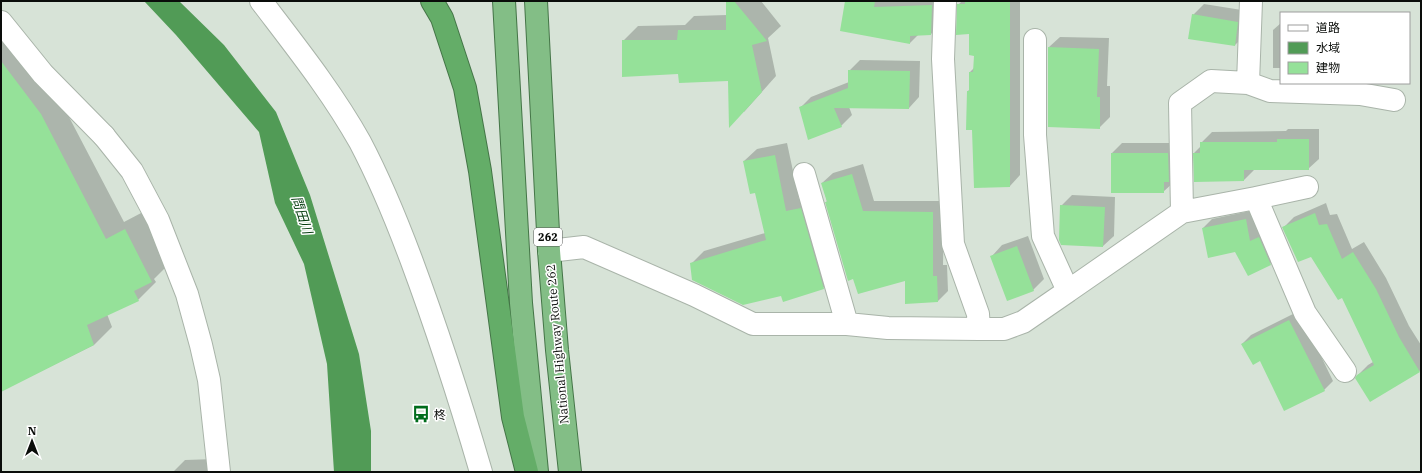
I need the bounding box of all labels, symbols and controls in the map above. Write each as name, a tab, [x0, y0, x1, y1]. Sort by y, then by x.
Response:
legend	[1280, 12, 1410, 84]
text: 道路	[1316, 20, 1340, 35]
text: 水域	[1316, 40, 1340, 55]
text: 建物	[1316, 60, 1340, 75]
water label: 問田川	[288, 194, 317, 238]
road number: 262	[534, 228, 562, 246]
street label: National Highway Route 262	[543, 264, 571, 424]
bus stop icon: 柊	[411, 404, 431, 424]
place label: 柊	[434, 407, 446, 422]
north arrow	[12, 421, 52, 461]
text: N	[28, 424, 37, 438]

